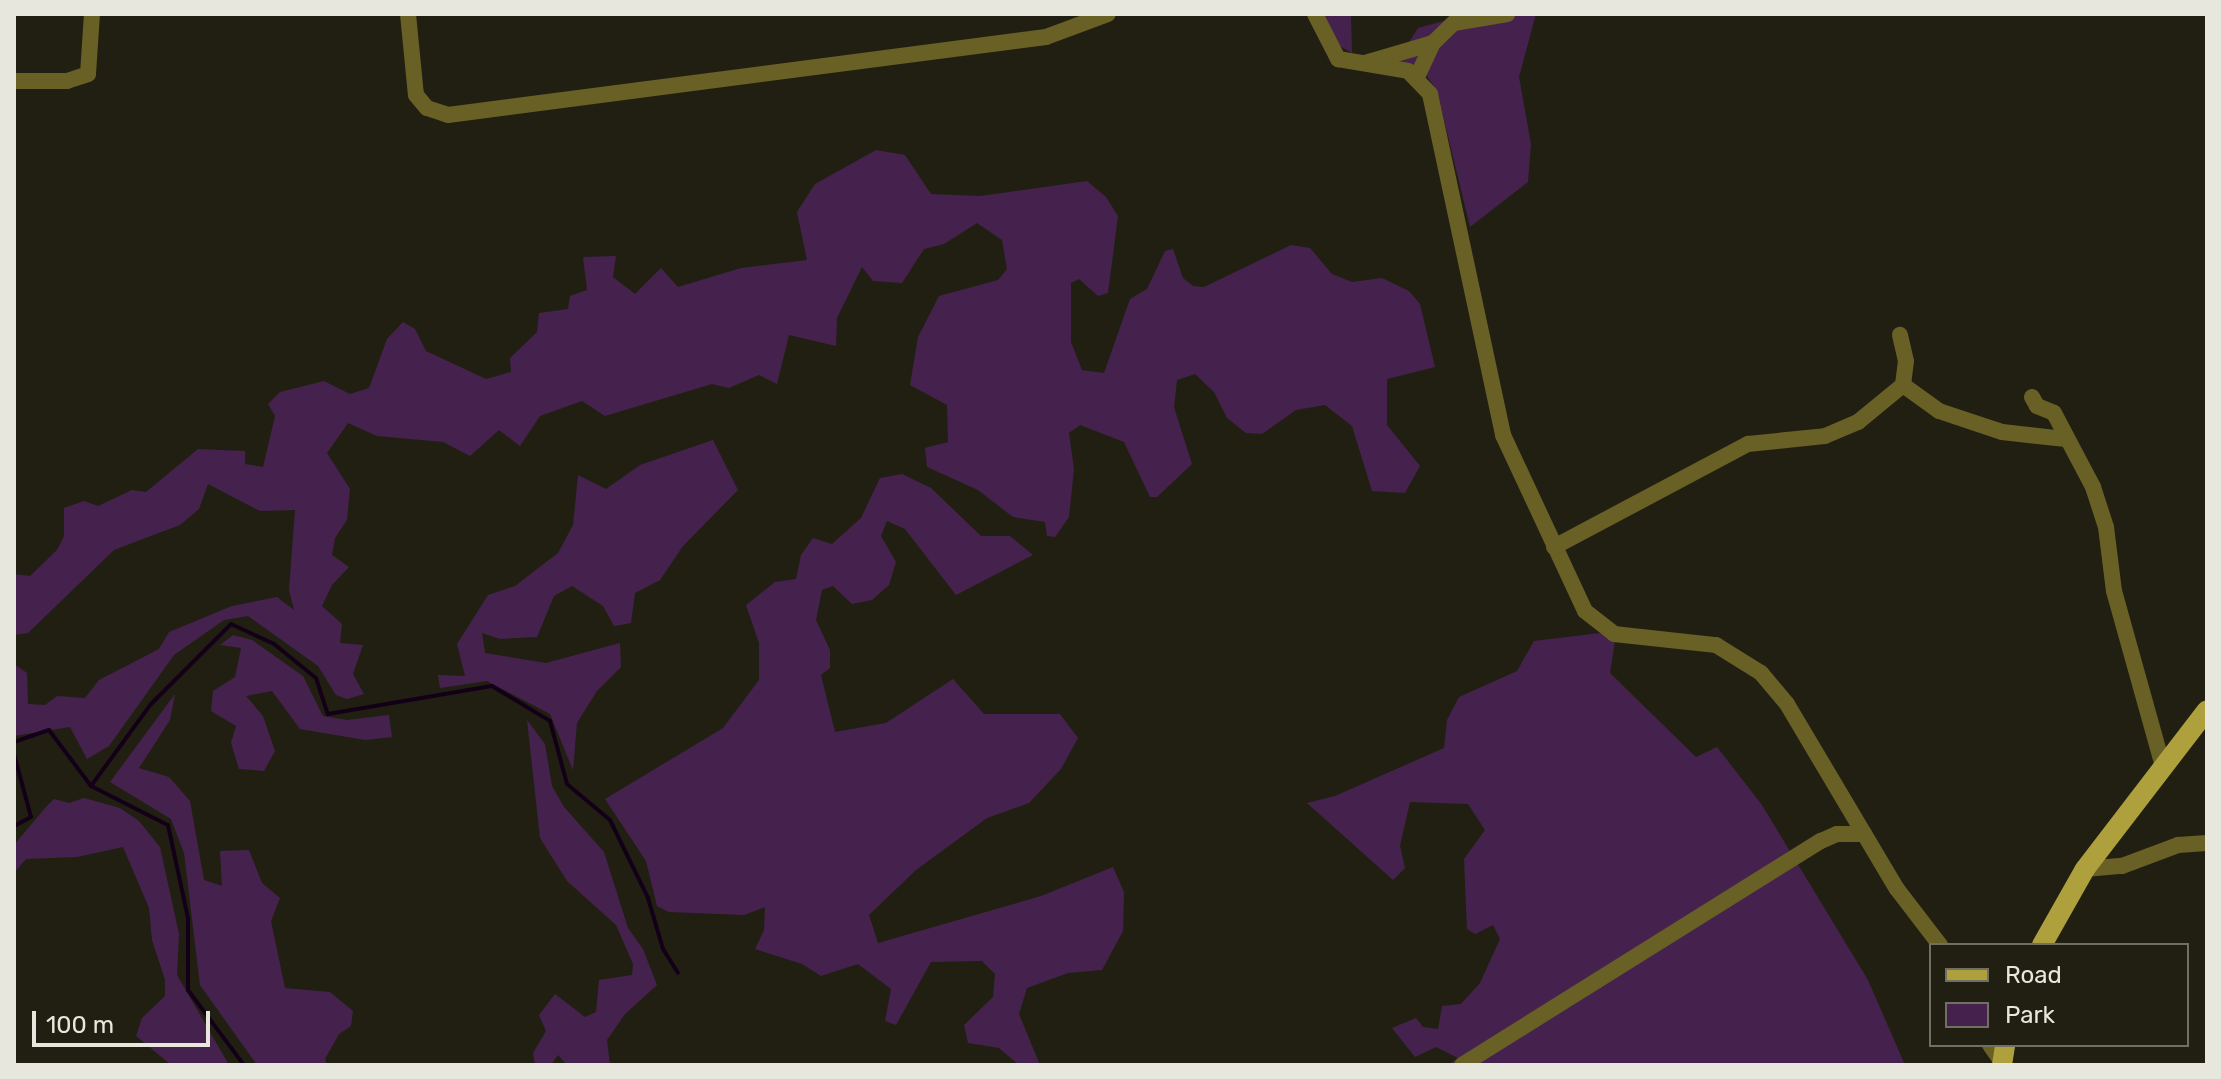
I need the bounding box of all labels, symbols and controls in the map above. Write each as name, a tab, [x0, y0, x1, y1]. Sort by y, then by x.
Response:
legend	[1929, 943, 2189, 1047]
text: Road	[2005, 961, 2062, 989]
scale bar	[36, 995, 214, 1045]
text: Park	[2005, 1001, 2055, 1029]
text: 100 m	[46, 1011, 114, 1039]

